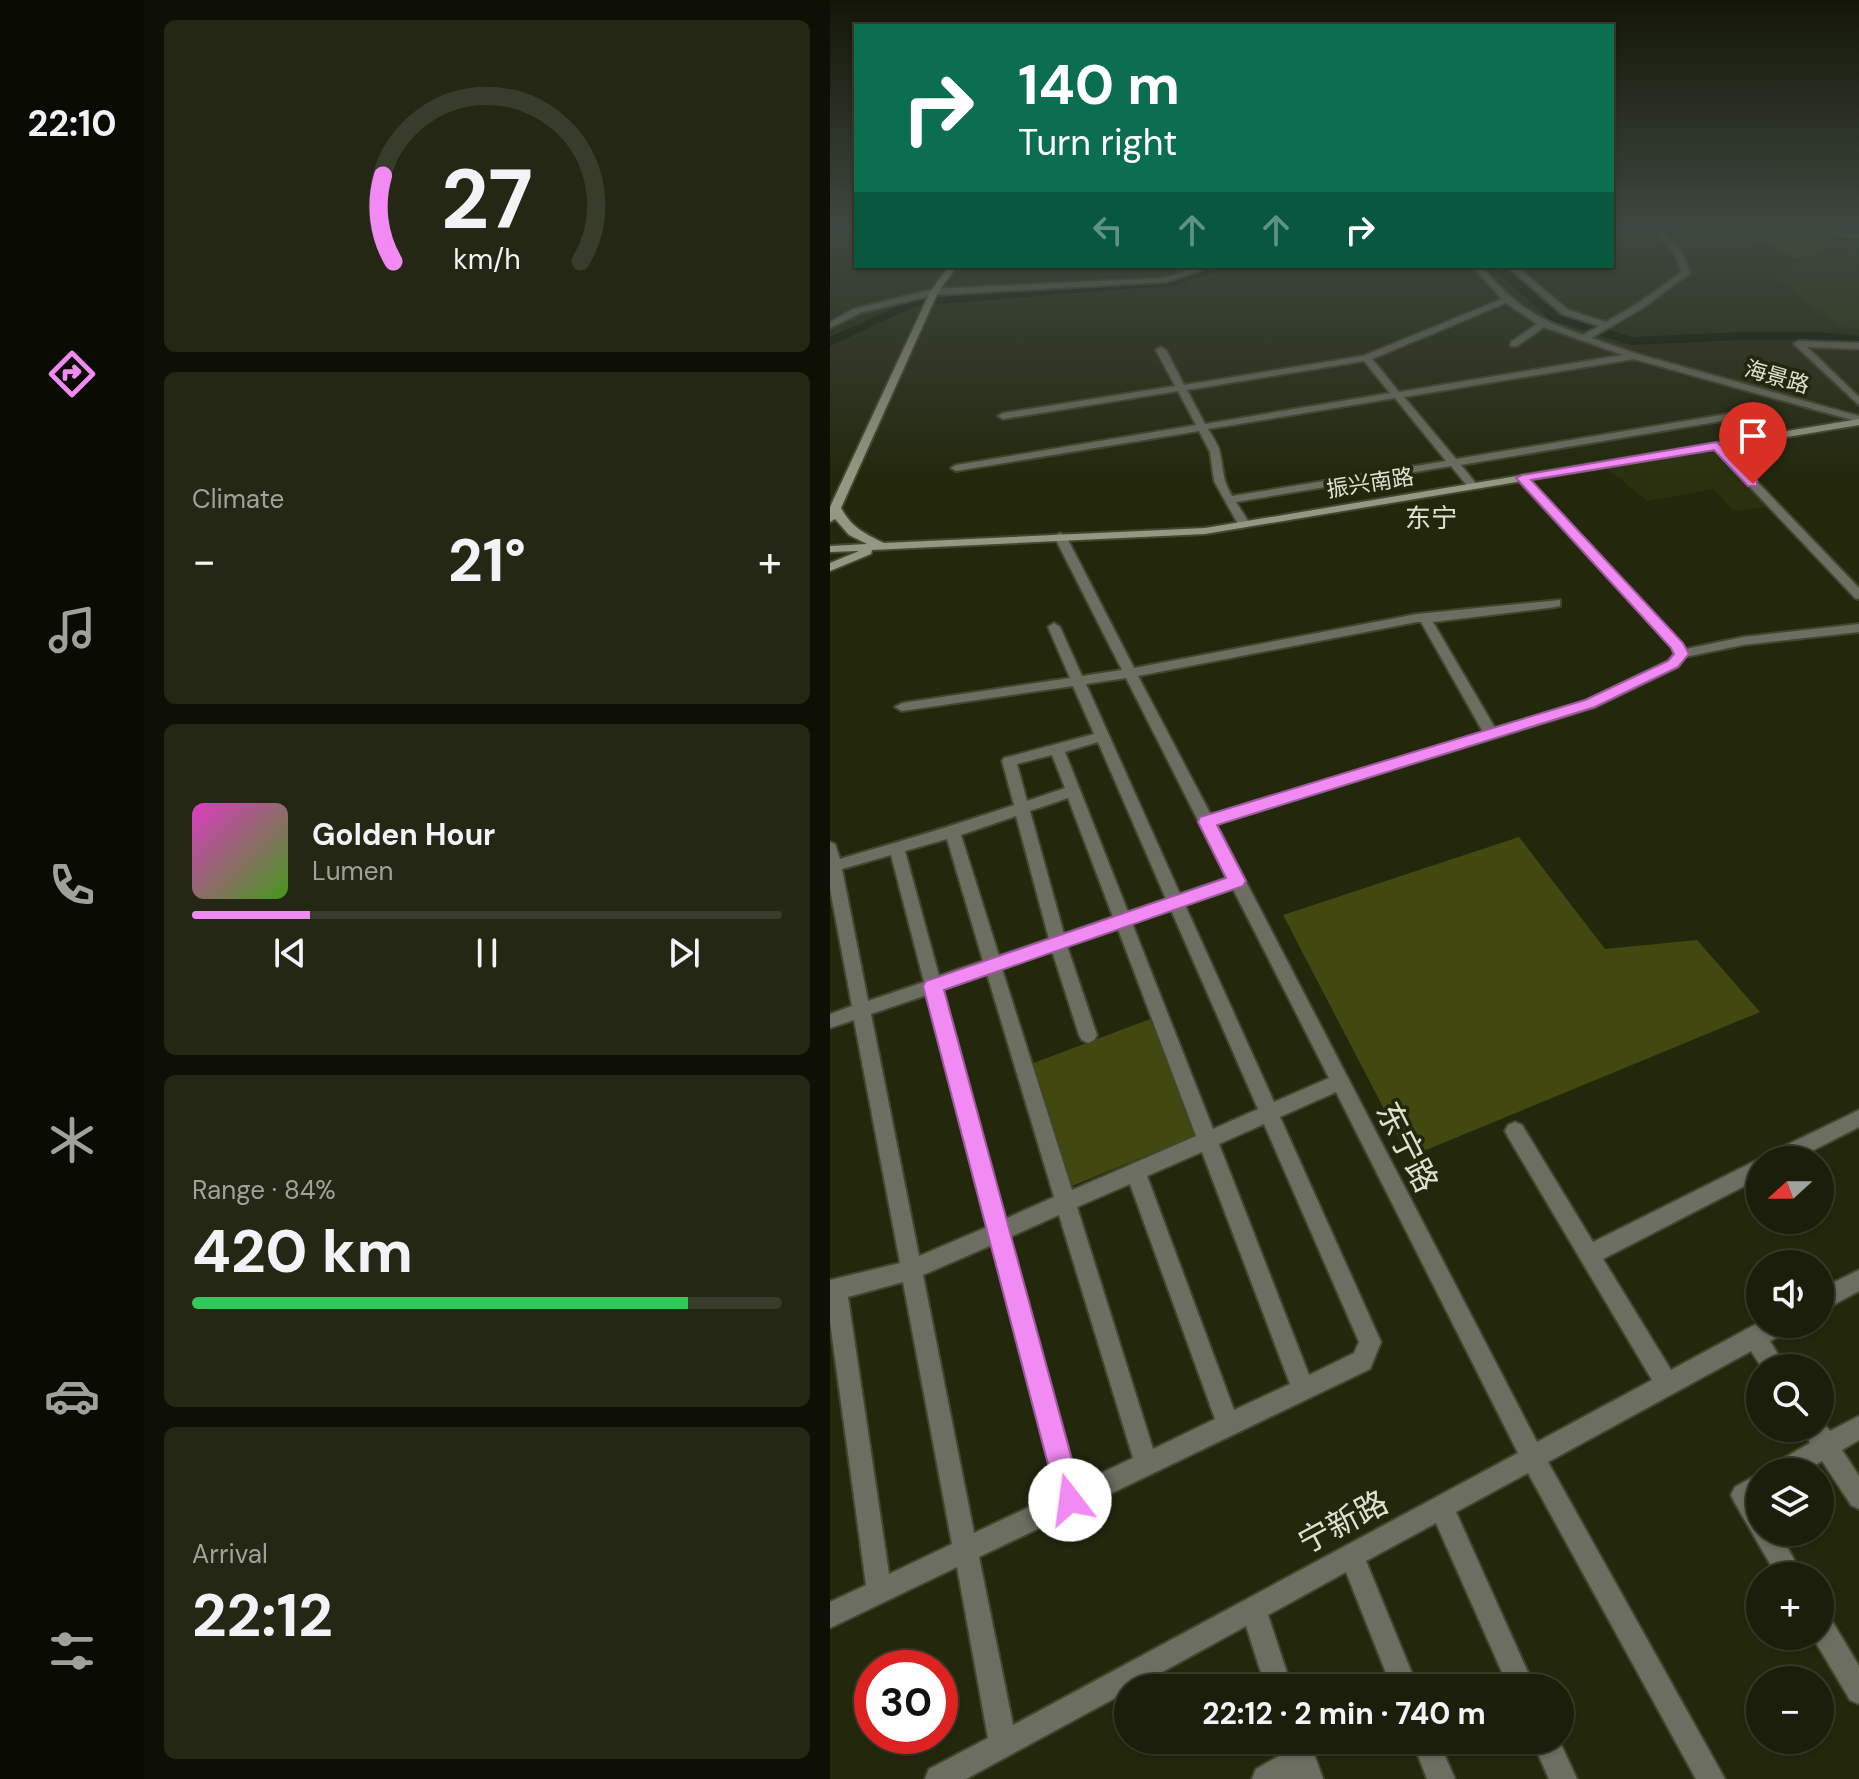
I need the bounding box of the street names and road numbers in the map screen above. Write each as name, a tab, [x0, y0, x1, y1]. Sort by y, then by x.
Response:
street label: 海景路	[1741, 354, 1813, 400]
street label: 振兴南路	[1324, 462, 1416, 504]
street label: 东宁路	[1366, 1095, 1448, 1199]
street label: 宁新路	[1291, 1481, 1395, 1563]

